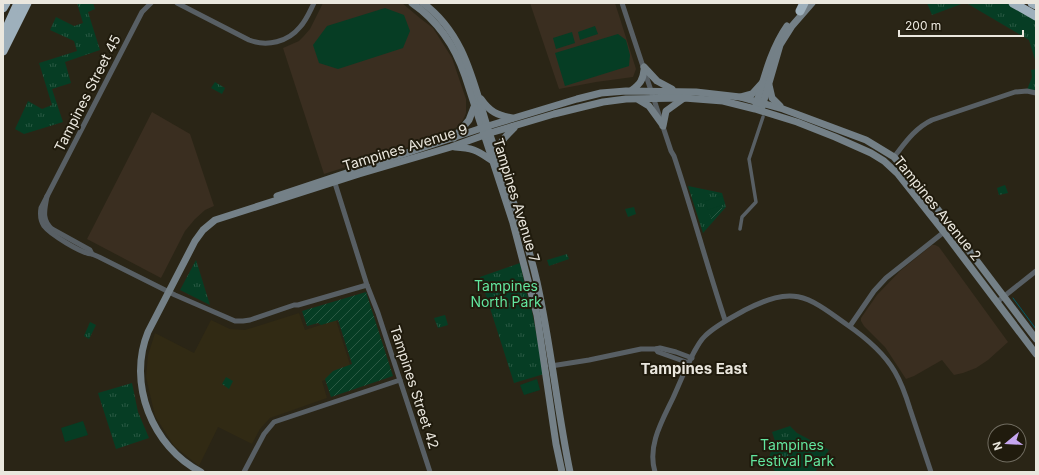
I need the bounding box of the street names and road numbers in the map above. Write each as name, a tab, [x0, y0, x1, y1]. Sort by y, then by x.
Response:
street label: Tampines Street 45	[50, 32, 124, 154]
street label: Tampines Avenue 9	[341, 120, 469, 174]
street label: Tampines Avenue 7	[490, 136, 544, 264]
street label: Tampines Avenue 2	[891, 152, 985, 264]
street label: Tampines Street 42	[387, 323, 443, 451]

